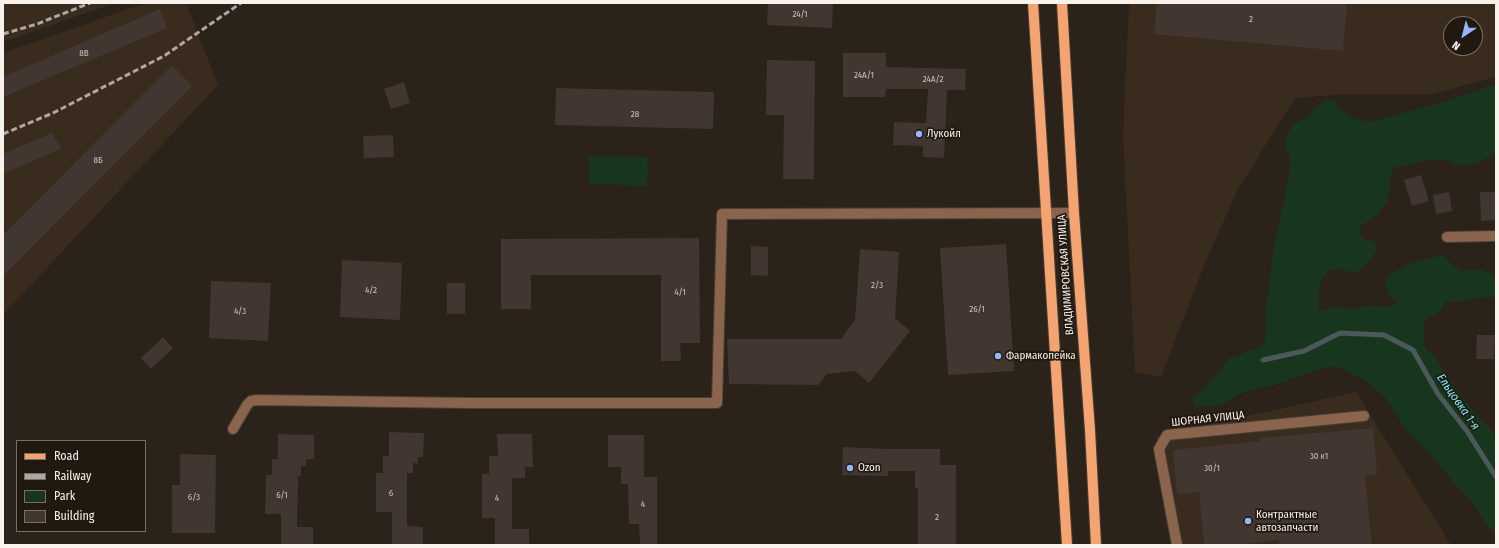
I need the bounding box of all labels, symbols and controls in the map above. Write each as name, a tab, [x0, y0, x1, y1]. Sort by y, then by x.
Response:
house number: 24/1	[792, 9, 808, 19]
house number: 2	[1249, 14, 1253, 24]
north arrow	[1443, 16, 1483, 56]
text: N	[1450, 38, 1463, 53]
house number: 8В	[79, 48, 89, 58]
house number: 24А/1	[854, 70, 874, 80]
house number: 24А/2	[923, 74, 943, 84]
house number: 28	[631, 109, 639, 119]
place label: Лукойл	[927, 127, 961, 141]
marker: Лукойл	[914, 129, 924, 139]
house number: 8Б	[93, 155, 103, 165]
street label: ВЛАДИМИРОВСКАЯ УЛИЦА	[1055, 214, 1077, 336]
house number: 2/3	[871, 280, 883, 290]
house number: 4/2	[365, 285, 377, 295]
house number: 4/1	[674, 287, 686, 297]
house number: 26/1	[969, 304, 985, 314]
house number: 4/3	[234, 306, 246, 316]
place label: Фармакопейка	[1006, 349, 1076, 363]
marker: Фармакопейка	[993, 351, 1003, 361]
water label: Ельцовка 1-я	[1433, 371, 1483, 433]
street label: ШОРНАЯ УЛИЦА	[1171, 409, 1245, 429]
legend	[16, 440, 146, 532]
text: Road	[54, 449, 79, 463]
house number: 30 к1	[1310, 451, 1328, 461]
place label: Ozon	[858, 461, 881, 475]
marker: Ozon	[845, 463, 855, 473]
house number: 30/1	[1204, 463, 1220, 473]
text: Railway	[54, 469, 91, 483]
house number: 6	[389, 488, 393, 498]
text: Park	[54, 489, 75, 503]
house number: 6/1	[276, 490, 288, 500]
house number: 6/3	[188, 492, 200, 502]
house number: 4	[495, 493, 499, 503]
house number: 4	[641, 499, 645, 509]
place label: Контрактные автозапчасти	[1256, 508, 1318, 534]
text: Building	[54, 509, 94, 523]
house number: 2	[935, 512, 939, 522]
marker: Контрактные автозапчасти	[1243, 516, 1253, 526]

